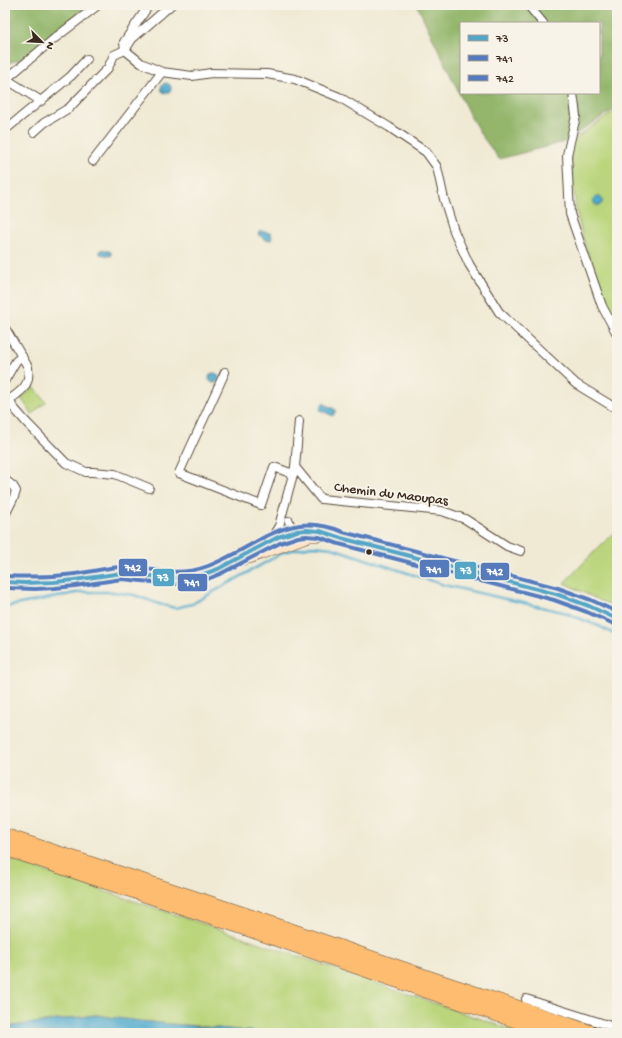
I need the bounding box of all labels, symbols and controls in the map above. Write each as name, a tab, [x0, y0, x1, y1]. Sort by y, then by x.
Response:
north arrow	[22, 22, 62, 62]
legend	[460, 22, 600, 94]
text: 73	[495, 33, 508, 47]
text: N	[42, 40, 56, 51]
text: 741	[495, 53, 513, 67]
text: 742	[495, 73, 514, 87]
street label: Chemin du Maoupas	[333, 480, 450, 511]
unlabelled marker	[364, 547, 374, 557]
line badge: 742	[118, 558, 148, 577]
line badge: 741	[419, 559, 450, 578]
line badge: 73	[454, 561, 477, 580]
line badge: 742	[480, 562, 510, 581]
text: 742	[124, 563, 142, 575]
text: 741	[425, 565, 442, 577]
text: 73	[459, 566, 472, 578]
text: 742	[486, 567, 504, 579]
line badge: 73	[152, 568, 175, 587]
text: 73	[156, 573, 169, 585]
line badge: 741	[177, 573, 208, 592]
text: 741	[183, 578, 200, 590]

